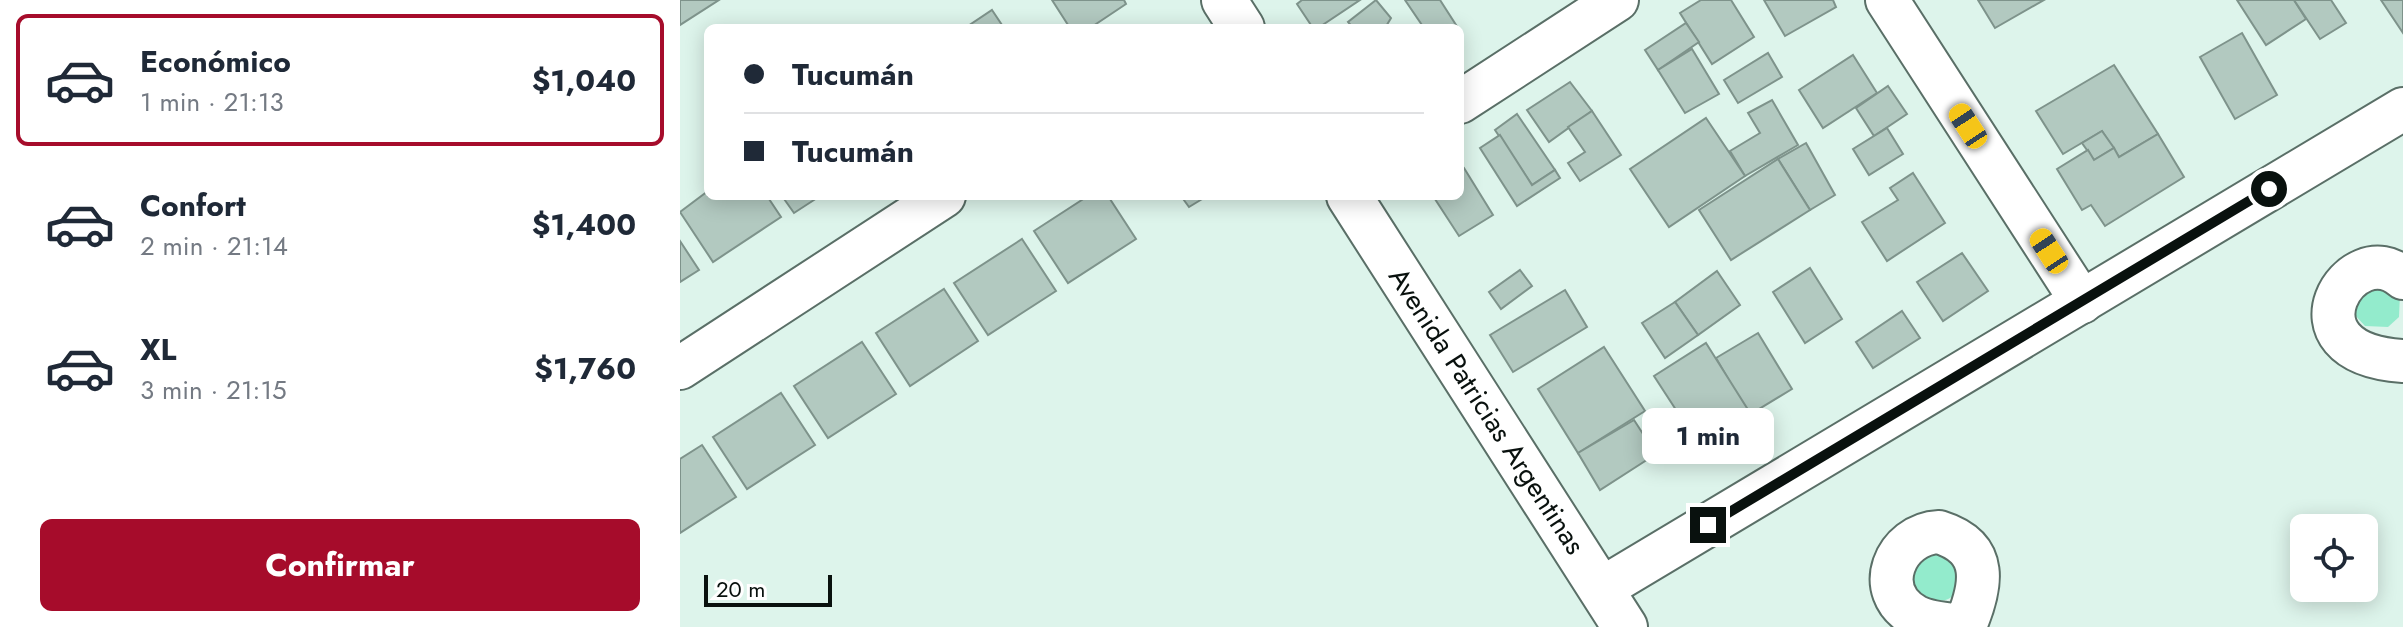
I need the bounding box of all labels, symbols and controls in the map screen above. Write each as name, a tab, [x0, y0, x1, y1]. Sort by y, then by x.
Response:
text: Económico	[140, 40, 291, 83]
icon: car	[44, 44, 116, 116]
text: Tucumán	[792, 53, 914, 96]
text: $1,040	[532, 59, 636, 102]
text: 1 min · 21:13	[140, 83, 284, 121]
car	[1945, 99, 1991, 153]
text: Tucumán	[792, 130, 914, 173]
route start	[2251, 171, 2287, 207]
text: Confort	[140, 184, 246, 227]
icon: car	[44, 188, 116, 260]
text: $1,400	[532, 203, 636, 246]
car	[2026, 224, 2072, 278]
text: 2 min · 21:14	[140, 227, 288, 265]
street label: Avenida Patricias Argentinas	[1379, 259, 1595, 563]
text: XL	[140, 328, 176, 371]
icon: car	[44, 332, 116, 404]
text: $1,760	[534, 347, 636, 390]
text: 3 min · 21:15	[140, 371, 287, 409]
callout: 1 min	[1642, 409, 1774, 465]
text: 1 min	[1676, 417, 1740, 455]
route end	[1690, 507, 1726, 543]
map controls	[2290, 514, 2378, 602]
button: locate	[2290, 514, 2378, 602]
button: Confirmar	[40, 519, 640, 611]
scale bar	[704, 571, 832, 607]
text: 20 m	[716, 573, 765, 605]

